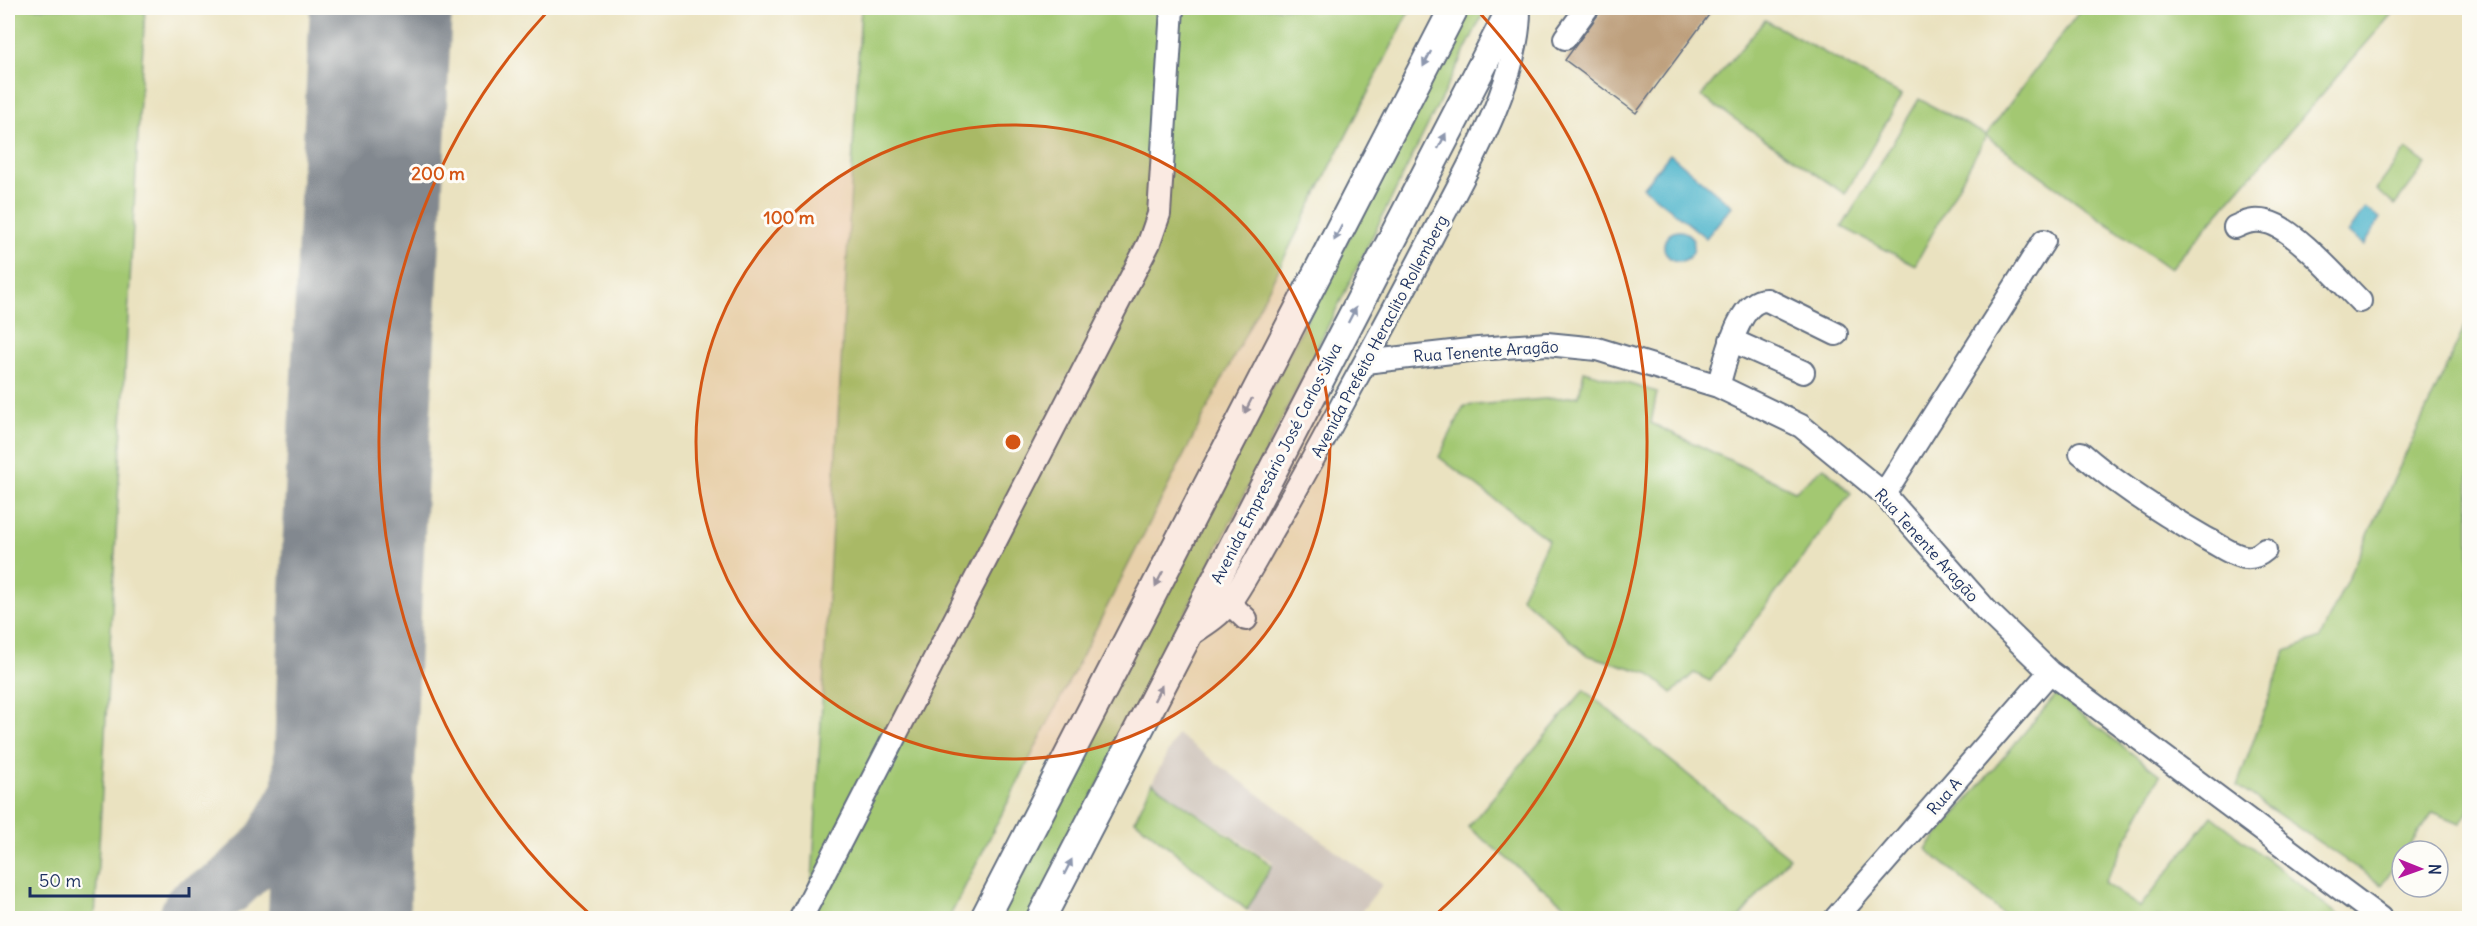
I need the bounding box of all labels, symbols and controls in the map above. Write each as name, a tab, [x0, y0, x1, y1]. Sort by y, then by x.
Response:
one-way arrow	[1423, 51, 1432, 68]
one-way arrow	[1437, 133, 1447, 150]
text: 200 m	[411, 162, 465, 185]
text: 100 m	[764, 206, 815, 229]
street label: Avenida Prefeito Heraclito Rollemberg	[1306, 211, 1452, 461]
one-way arrow	[1333, 224, 1343, 241]
one-way arrow	[1348, 306, 1357, 323]
street label: Rua Tenente Aragão	[1413, 336, 1559, 366]
street label: Avenida Empresário José Carlos Silva	[1206, 339, 1346, 587]
one-way arrow	[1243, 398, 1253, 415]
centre of rings	[1003, 432, 1023, 452]
street label: Rua Tenente Aragão	[1871, 484, 1983, 606]
one-way arrow	[1154, 570, 1164, 588]
one-way arrow	[1153, 685, 1162, 702]
street label: Rua A	[1922, 773, 1966, 819]
north arrow	[2390, 839, 2450, 899]
one-way arrow	[1063, 858, 1073, 875]
scale bar	[30, 860, 189, 898]
text: N	[2425, 864, 2445, 875]
text: 50 m	[39, 869, 81, 892]

